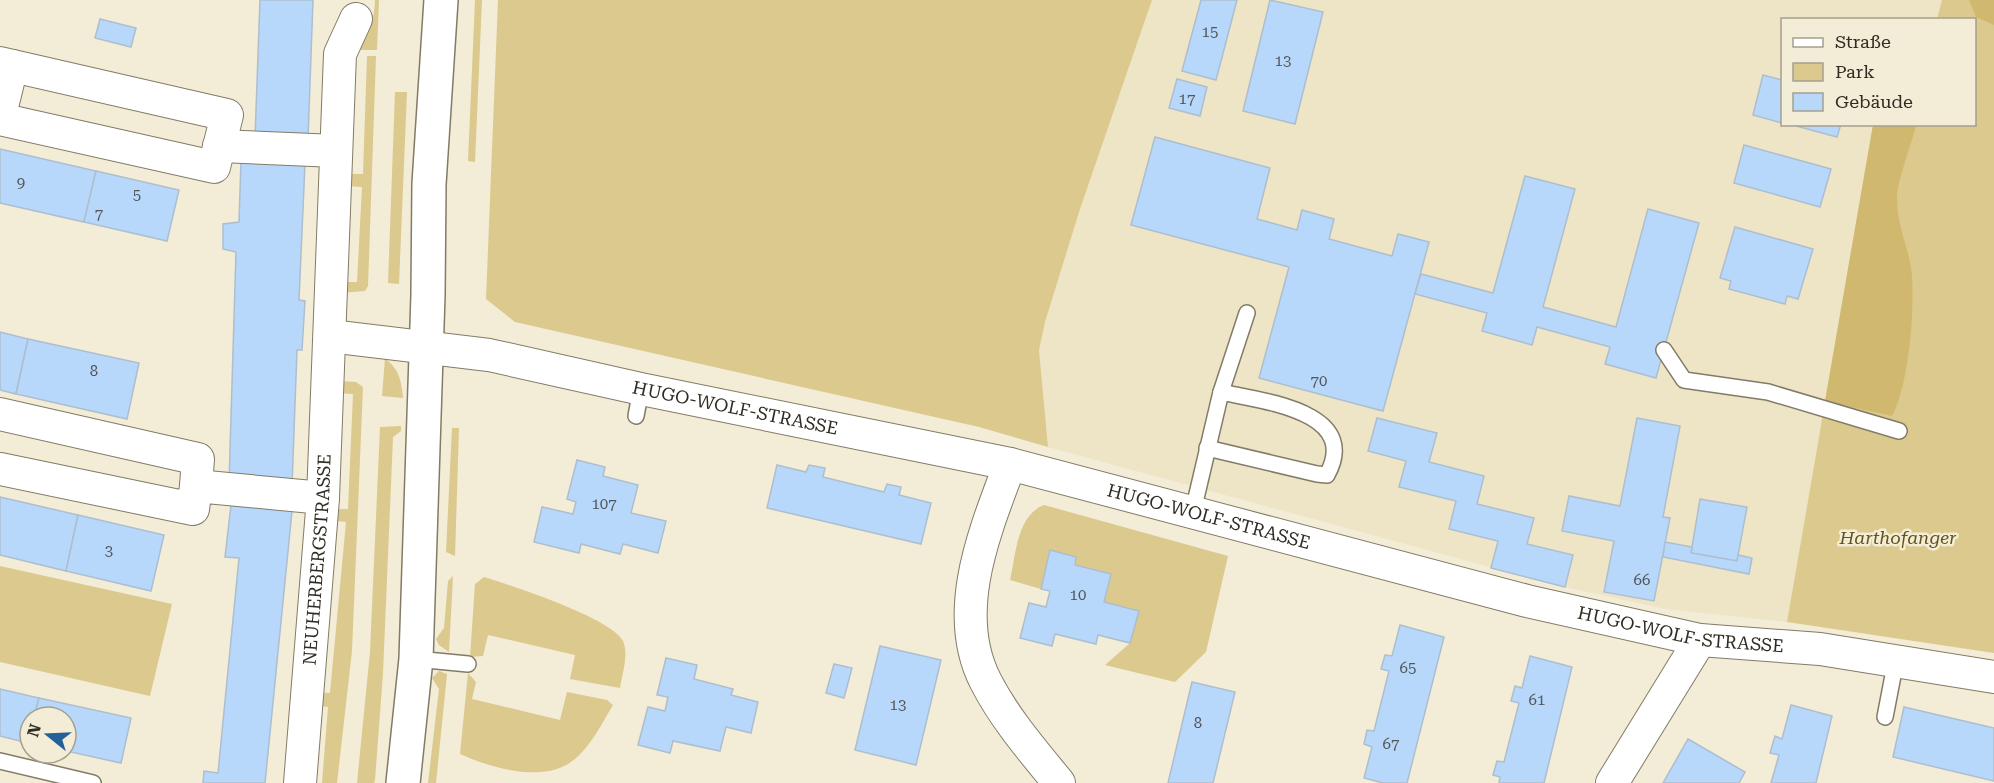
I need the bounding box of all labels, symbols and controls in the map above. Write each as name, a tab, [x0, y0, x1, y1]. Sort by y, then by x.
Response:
legend	[1781, 18, 1976, 126]
house number: 15	[1202, 23, 1218, 41]
text: Straße	[1835, 31, 1891, 52]
house number: 13	[1275, 52, 1291, 70]
text: Park	[1835, 61, 1875, 82]
house number: 17	[1179, 90, 1195, 108]
text: Gebäude	[1835, 91, 1913, 112]
house number: 9	[17, 174, 25, 192]
house number: 5	[133, 186, 141, 204]
house number: 7	[95, 205, 103, 223]
house number: 8	[90, 362, 98, 380]
house number: 70	[1311, 372, 1327, 390]
street label: HUGO-WOLF-STRASSE	[631, 376, 840, 439]
street label: NEUHERBERGSTRASSE	[299, 454, 335, 666]
street label: HUGO-WOLF-STRASSE	[1105, 479, 1313, 553]
house number: 107	[591, 495, 617, 513]
park label: Harthofanger	[1838, 527, 1957, 548]
house number: 3	[105, 542, 113, 560]
house number: 66	[1634, 571, 1650, 589]
house number: 10	[1070, 586, 1086, 604]
street label: HUGO-WOLF-STRASSE	[1576, 602, 1785, 656]
house number: 65	[1400, 659, 1416, 677]
house number: 61	[1529, 691, 1545, 709]
house number: 13	[890, 696, 906, 714]
north arrow	[18, 705, 78, 765]
house number: 8	[1194, 714, 1202, 732]
text: N	[23, 722, 45, 739]
house number: 67	[1383, 735, 1399, 753]

